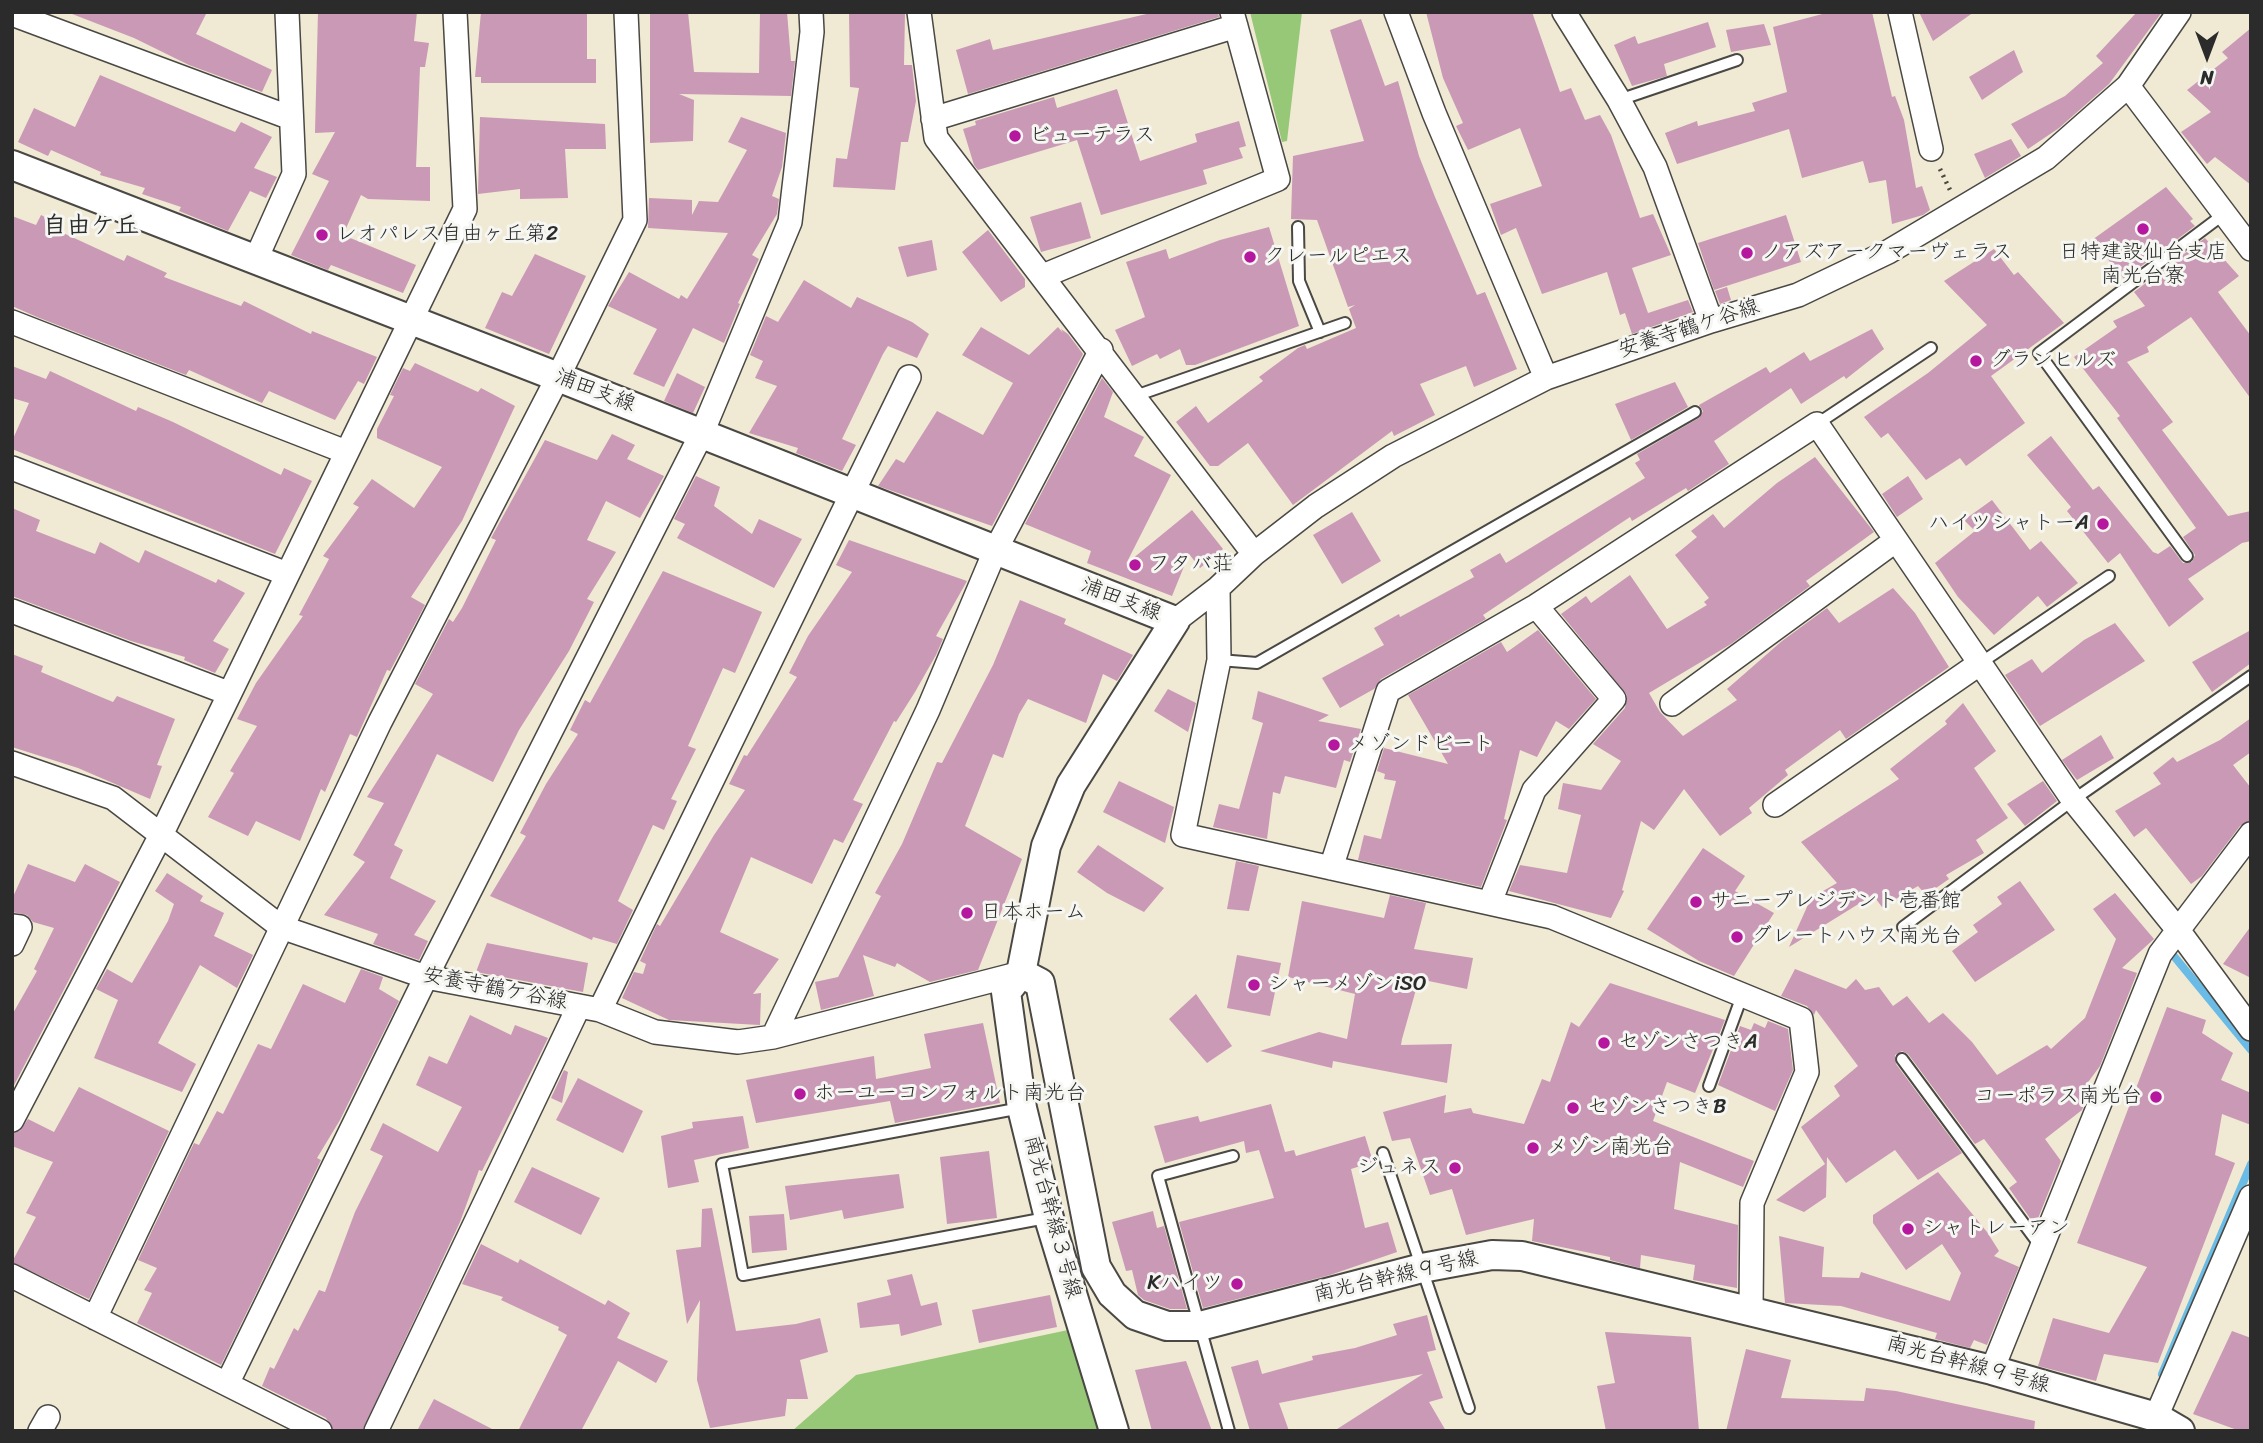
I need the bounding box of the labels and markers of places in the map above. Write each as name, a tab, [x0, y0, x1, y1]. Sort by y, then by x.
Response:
place label: ビューテラス	[1029, 123, 1155, 149]
marker: ビューテラス	[1007, 128, 1023, 144]
marker: 日特建設仙台支店 南光台寮	[2135, 221, 2151, 237]
place label: レオパレス自由ヶ丘第2	[336, 222, 558, 248]
marker: レオパレス自由ヶ丘第2	[314, 227, 330, 243]
place label: ノアズアークマーヴェラス	[1761, 240, 2012, 266]
place label: 日特建設仙台支店 南光台寮	[2059, 240, 2227, 290]
place label: クレールピエス	[1264, 244, 1412, 270]
marker: ノアズアークマーヴェラス	[1739, 245, 1755, 261]
marker: クレールピエス	[1242, 249, 1258, 265]
place label: グランヒルズ	[1990, 348, 2116, 374]
marker: グランヒルズ	[1968, 353, 1984, 369]
place label: ハイツシャトーA	[1928, 511, 2089, 537]
marker: ハイツシャトーA	[2095, 516, 2111, 532]
place label: フタバ荘	[1149, 552, 1233, 578]
marker: フタバ荘	[1127, 557, 1143, 573]
place label: メゾンドビート	[1348, 732, 1494, 758]
marker: メゾンドビート	[1326, 737, 1342, 753]
place label: サニープレジデント壱番館	[1710, 889, 1962, 915]
marker: サニープレジデント壱番館	[1688, 894, 1704, 910]
place label: 日本ホーム	[981, 900, 1086, 926]
marker: 日本ホーム	[959, 905, 975, 921]
place label: グレートハウス南光台	[1751, 924, 1962, 950]
marker: グレートハウス南光台	[1729, 929, 1745, 945]
place label: シャーメゾンiSO	[1268, 972, 1427, 998]
marker: シャーメゾンiSO	[1246, 977, 1262, 993]
place label: セゾンさつきA	[1618, 1030, 1758, 1056]
marker: セゾンさつきA	[1596, 1035, 1612, 1051]
place label: ホーユーコンフォルト南光台	[814, 1081, 1086, 1107]
place label: コーポラス南光台	[1974, 1084, 2142, 1110]
marker: ホーユーコンフォルト南光台	[792, 1086, 808, 1102]
marker: コーポラス南光台	[2148, 1089, 2164, 1105]
place label: セゾンさつきB	[1587, 1095, 1726, 1121]
marker: セゾンさつきB	[1565, 1100, 1581, 1116]
place label: メゾン南光台	[1547, 1135, 1673, 1161]
marker: メゾン南光台	[1525, 1140, 1541, 1156]
place label: ジュネス	[1357, 1155, 1441, 1181]
marker: ジュネス	[1447, 1160, 1463, 1176]
place label: シャトレーアン	[1922, 1216, 2070, 1242]
marker: シャトレーアン	[1900, 1221, 1916, 1237]
place label: Kハイツ	[1147, 1271, 1223, 1297]
marker: Kハイツ	[1229, 1276, 1245, 1292]

